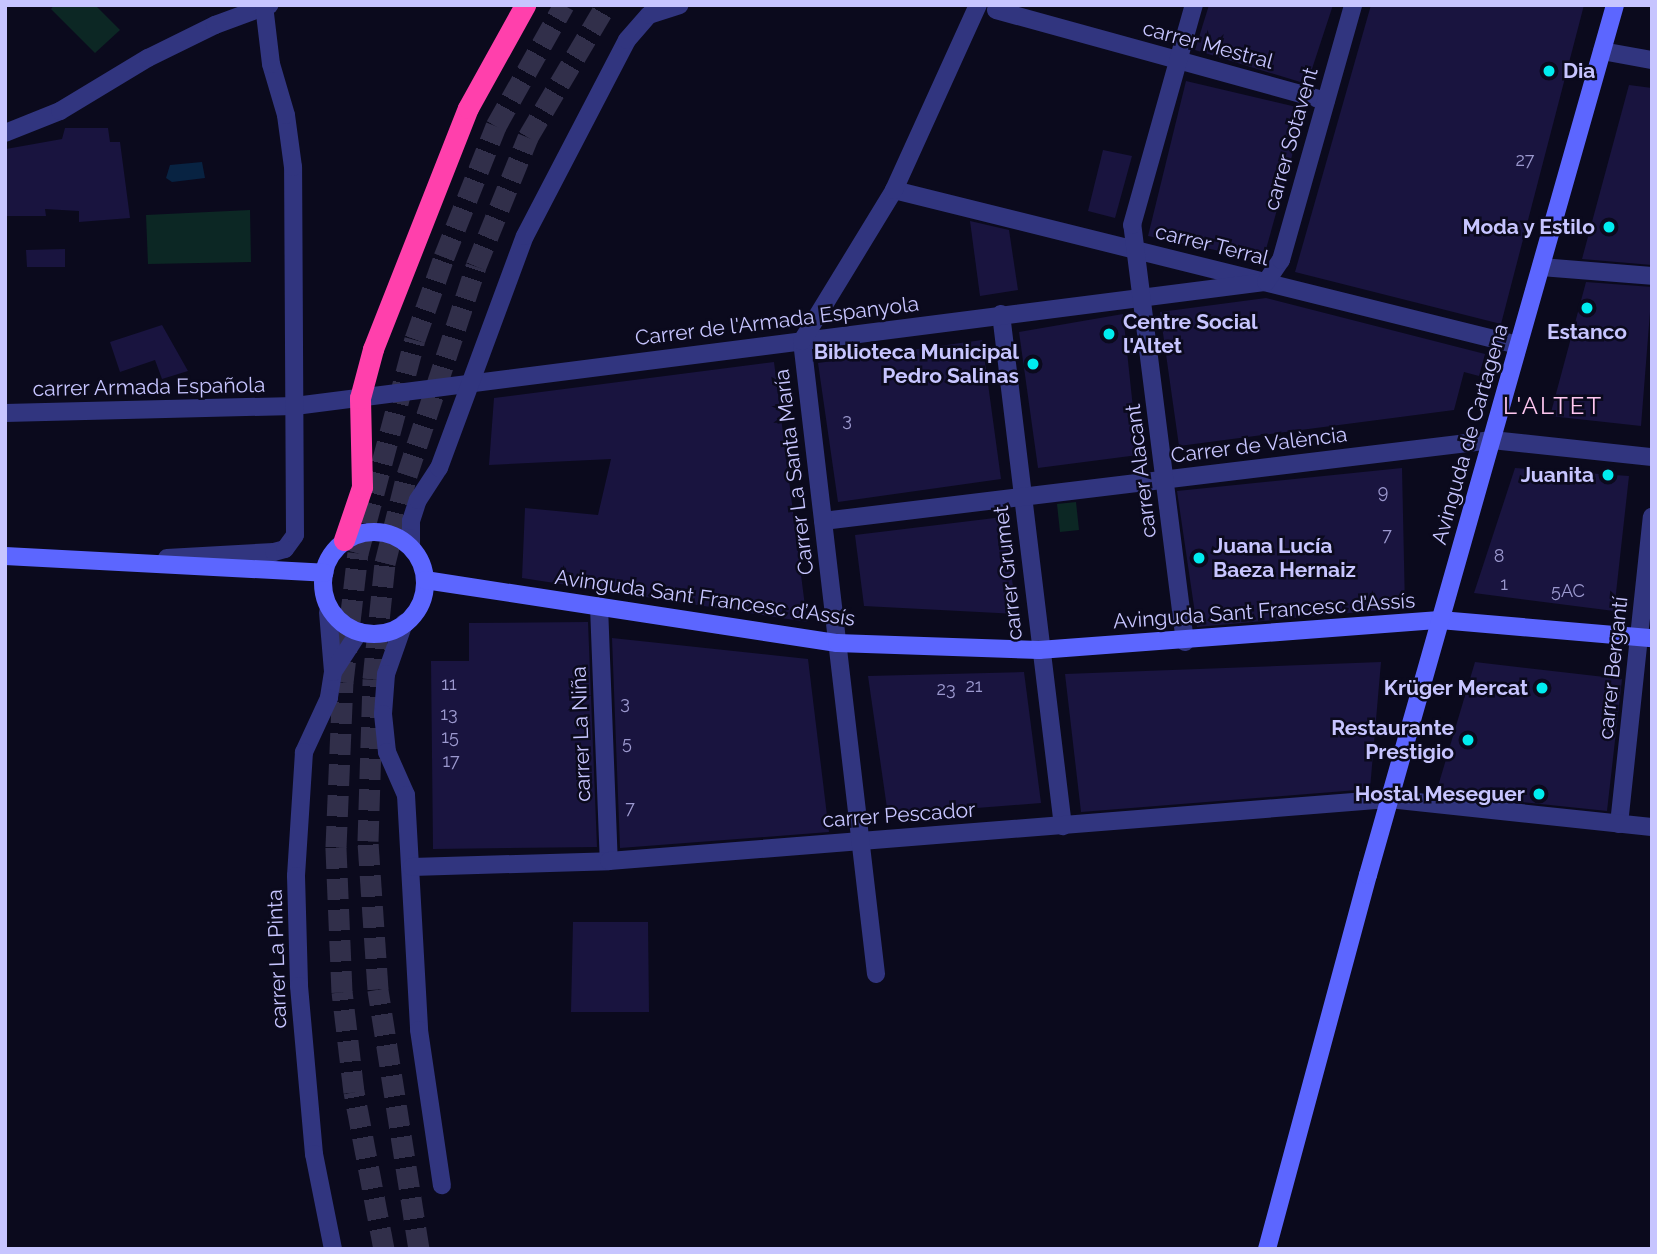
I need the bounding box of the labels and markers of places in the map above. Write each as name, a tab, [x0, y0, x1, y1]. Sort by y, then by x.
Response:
place label: Dia	[1563, 58, 1595, 84]
marker: Dia	[1541, 63, 1557, 79]
place label: Moda y Estilo	[1461, 214, 1595, 240]
marker: Moda y Estilo	[1601, 219, 1617, 235]
marker: Estanco	[1579, 300, 1595, 316]
place label: Centre Social l'Altet	[1123, 309, 1258, 359]
place label: Estanco	[1547, 319, 1627, 345]
marker: Centre Social l'Altet	[1101, 326, 1117, 342]
place label: Biblioteca Municipal Pedro Salinas	[814, 339, 1019, 389]
marker: Biblioteca Municipal Pedro Salinas	[1025, 356, 1041, 372]
place label: Juanita	[1521, 462, 1594, 488]
marker: Juanita	[1600, 467, 1616, 483]
place label: Juana Lucía Baeza Hernaiz	[1213, 533, 1356, 583]
marker: Juana Lucía Baeza Hernaiz	[1191, 550, 1207, 566]
place label: Krüger Mercat	[1383, 675, 1528, 701]
marker: Krüger Mercat	[1534, 680, 1550, 696]
place label: Restaurante Prestigio	[1331, 715, 1454, 765]
marker: Restaurante Prestigio	[1460, 732, 1476, 748]
place label: Hostal Meseguer	[1354, 781, 1525, 807]
marker: Hostal Meseguer	[1531, 786, 1547, 802]

